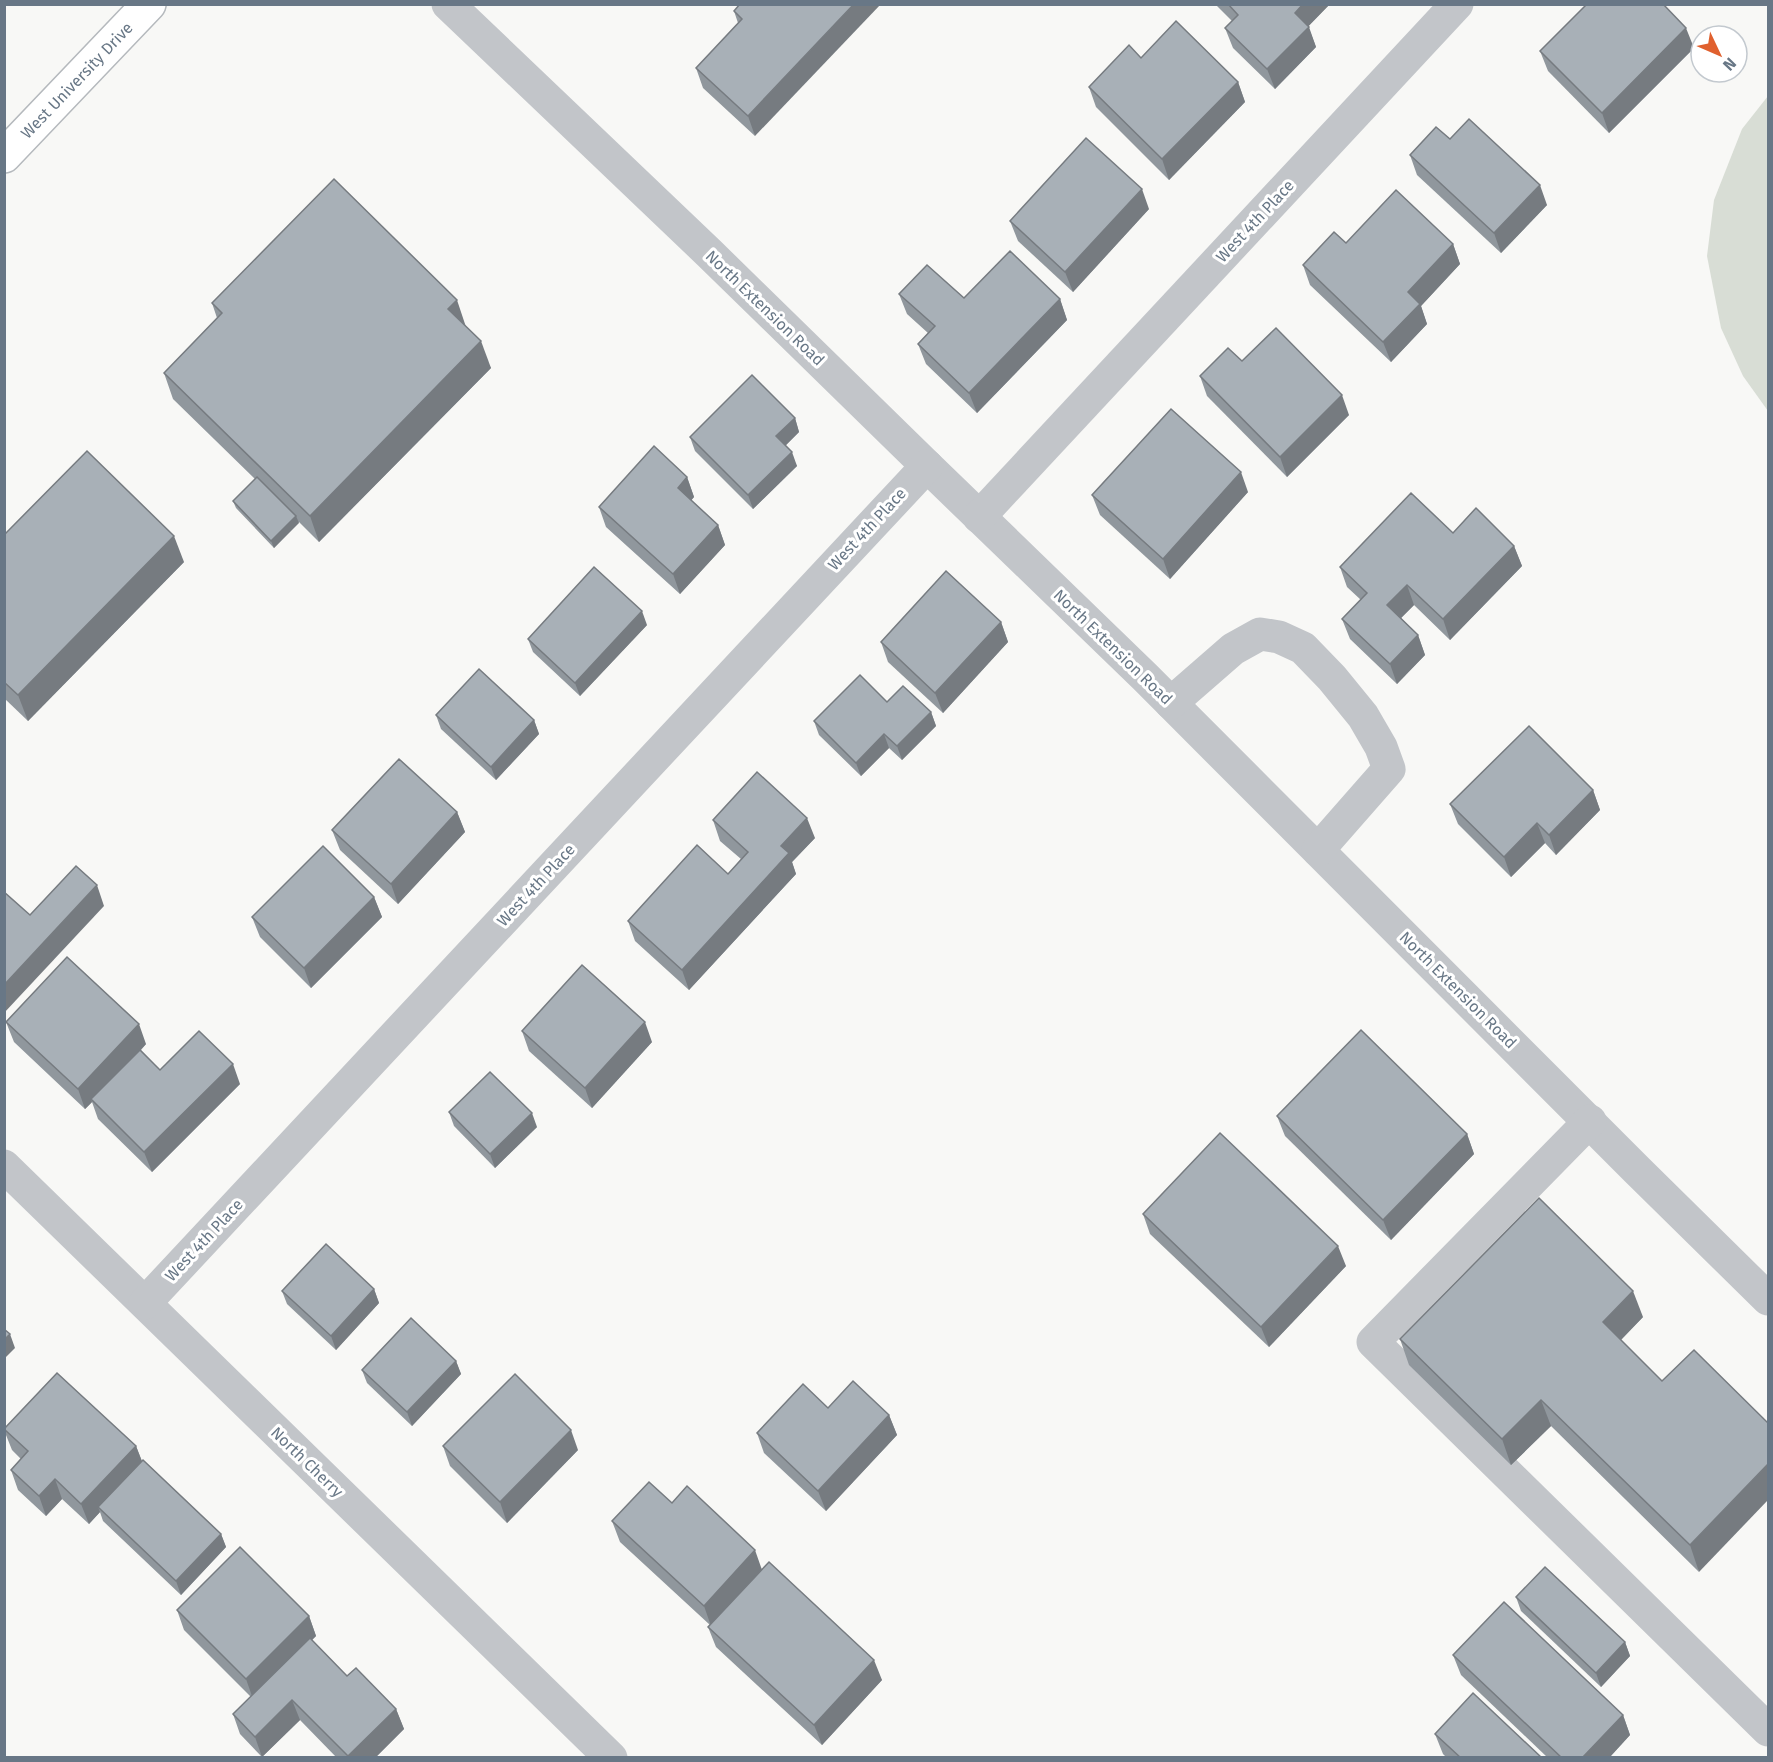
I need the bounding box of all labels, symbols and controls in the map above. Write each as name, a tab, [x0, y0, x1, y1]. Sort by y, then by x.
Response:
street label: West University Drive	[17, 18, 136, 142]
north arrow	[1689, 24, 1749, 84]
text: N	[1719, 54, 1740, 74]
street label: West 4th Place	[1212, 176, 1298, 266]
street label: North Extension Road	[702, 246, 828, 370]
street label: West 4th Place	[824, 484, 910, 574]
street label: North Extension Road	[1050, 585, 1176, 709]
street label: West 4th Place	[493, 840, 579, 930]
street label: North Extension Road	[1396, 928, 1520, 1052]
street label: West 4th Place	[161, 1195, 247, 1285]
street label: North Cherry	[267, 1423, 347, 1501]

